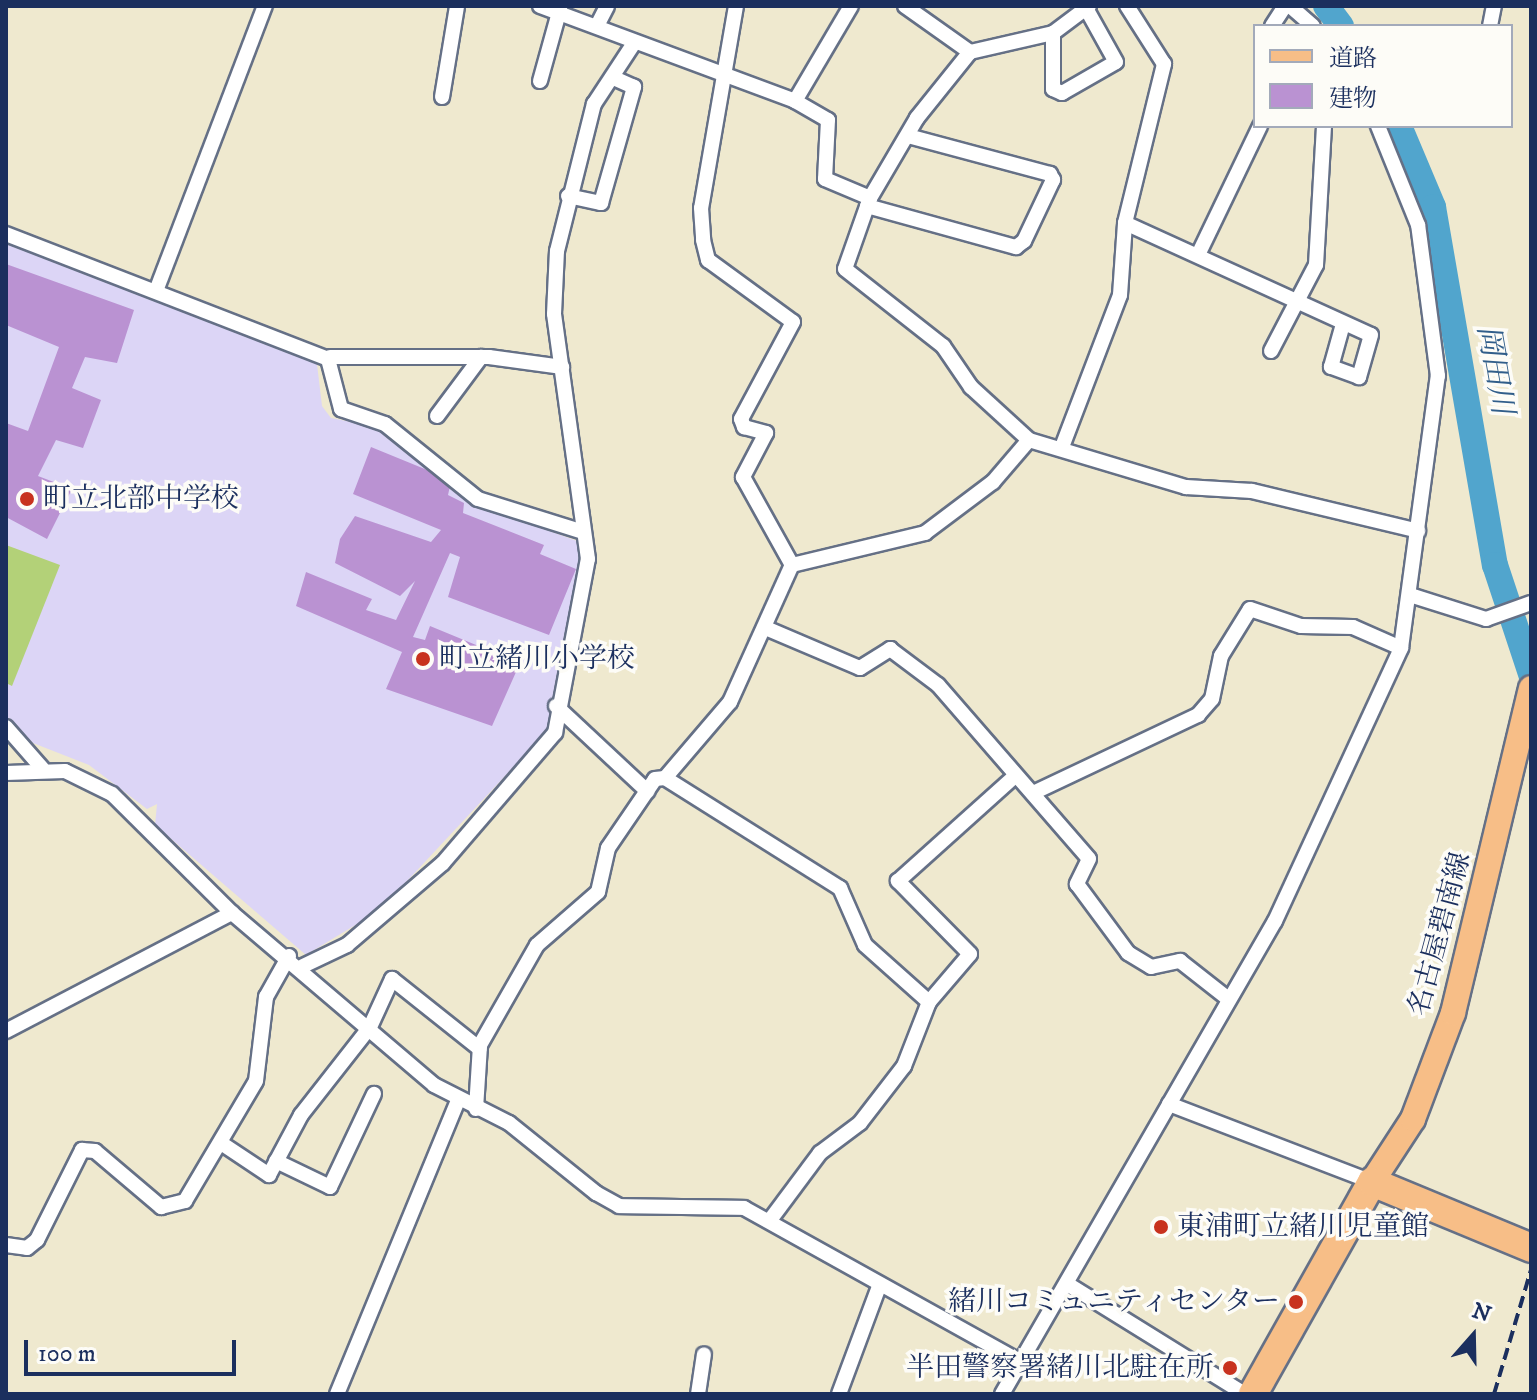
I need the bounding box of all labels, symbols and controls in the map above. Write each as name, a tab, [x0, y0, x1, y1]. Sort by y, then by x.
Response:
legend	[1253, 24, 1513, 128]
text: 道路	[1329, 44, 1377, 74]
text: 建物	[1329, 84, 1377, 114]
water label: 岡田川	[1468, 323, 1520, 417]
place label: 町立北部中学校	[43, 482, 239, 516]
marker: 町立北部中学校	[18, 490, 36, 508]
place label: 町立緒川小学校	[439, 642, 635, 676]
marker: 町立緒川小学校	[414, 650, 432, 668]
street label: 名古屋碧南線	[1402, 849, 1478, 1019]
place label: 東浦町立緒川児童館	[1177, 1210, 1429, 1244]
marker: 東浦町立緒川児童館	[1152, 1218, 1170, 1236]
place label: 緒川コミュニティセンター	[944, 1285, 1280, 1319]
marker: 緒川コミュニティセンター	[1287, 1293, 1305, 1311]
north arrow	[1433, 1296, 1513, 1376]
text: N	[1468, 1297, 1494, 1329]
scale bar	[28, 1324, 240, 1374]
text: 100 m	[38, 1339, 96, 1369]
place label: 半田警察署緒川北駐在所	[906, 1351, 1214, 1385]
marker: 半田警察署緒川北駐在所	[1221, 1359, 1239, 1377]

